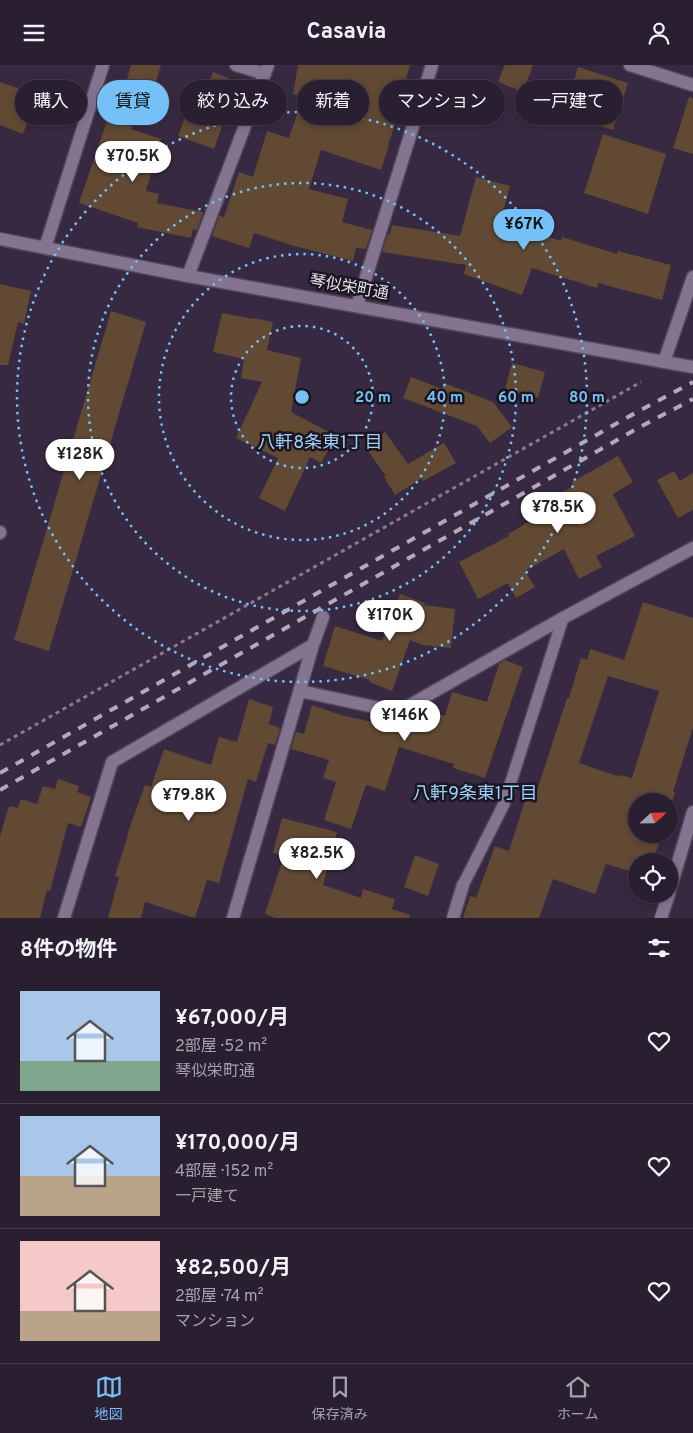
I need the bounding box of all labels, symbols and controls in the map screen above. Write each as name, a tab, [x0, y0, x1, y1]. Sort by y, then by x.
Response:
icon: menu	[20, 19, 48, 47]
text: Casavia	[307, 19, 386, 46]
icon: person	[645, 19, 673, 47]
chip: 購入	[15, 80, 87, 125]
chip: 賃貸	[97, 80, 169, 125]
chip: 絞り込み	[179, 80, 287, 125]
chip: 新着	[297, 80, 369, 125]
chip: マンション	[379, 80, 505, 125]
chip: 一戸建て	[515, 80, 623, 125]
pin: ¥70.5K	[92, 141, 174, 183]
text: ¥70.5K	[106, 147, 160, 167]
pin: ¥67K	[494, 209, 554, 251]
text: ¥67K	[504, 215, 544, 235]
street label: 琴似栄町通	[308, 271, 390, 305]
centre of rings	[293, 388, 311, 406]
text: 20 m	[355, 389, 391, 408]
text: 40 m	[427, 389, 463, 408]
text: 60 m	[498, 389, 534, 408]
text: 80 m	[569, 389, 605, 408]
district label: 八軒8条東1丁目	[257, 432, 383, 455]
pin: ¥128K	[45, 439, 115, 481]
text: ¥128K	[56, 445, 104, 465]
pin: ¥78.5K	[517, 491, 599, 534]
text: ¥78.5K	[532, 498, 584, 518]
pin: ¥170K	[355, 599, 425, 642]
text: ¥170K	[367, 606, 413, 626]
pin: ¥146K	[370, 699, 440, 742]
text: ¥146K	[381, 706, 429, 726]
pin: ¥79.8K	[148, 779, 230, 822]
district label: 八軒9条東1丁目	[412, 783, 538, 806]
text: ¥79.8K	[162, 786, 216, 806]
north arrow	[628, 793, 678, 843]
map controls	[628, 793, 678, 903]
pin: ¥82.5K	[276, 837, 358, 880]
text: ¥82.5K	[290, 844, 344, 864]
button: locate	[628, 853, 678, 903]
icon: filters	[645, 934, 673, 962]
text: 8件の物件	[20, 937, 117, 964]
text: ¥67,000/月	[175, 1005, 289, 1032]
icon: home	[60, 1011, 120, 1071]
icon: heart	[645, 1027, 673, 1055]
text: 2部屋 · 52 m²	[175, 1037, 267, 1057]
text: 琴似栄町通	[175, 1062, 255, 1082]
text: ¥170,000/月	[175, 1130, 300, 1157]
icon: home	[60, 1136, 120, 1196]
icon: heart	[645, 1152, 673, 1180]
text: 4部屋 · 152 m²	[175, 1162, 273, 1182]
text: 一戸建て	[175, 1187, 239, 1207]
text: ¥82,500/月	[175, 1255, 291, 1282]
icon: home	[60, 1261, 120, 1321]
icon: heart	[645, 1277, 673, 1305]
text: 2部屋 · 74 m²	[175, 1287, 263, 1307]
text: マンション	[175, 1312, 255, 1332]
tab: 地図	[95, 1373, 123, 1424]
tab: 保存済み	[312, 1373, 368, 1424]
tab: ホーム	[557, 1373, 598, 1424]

